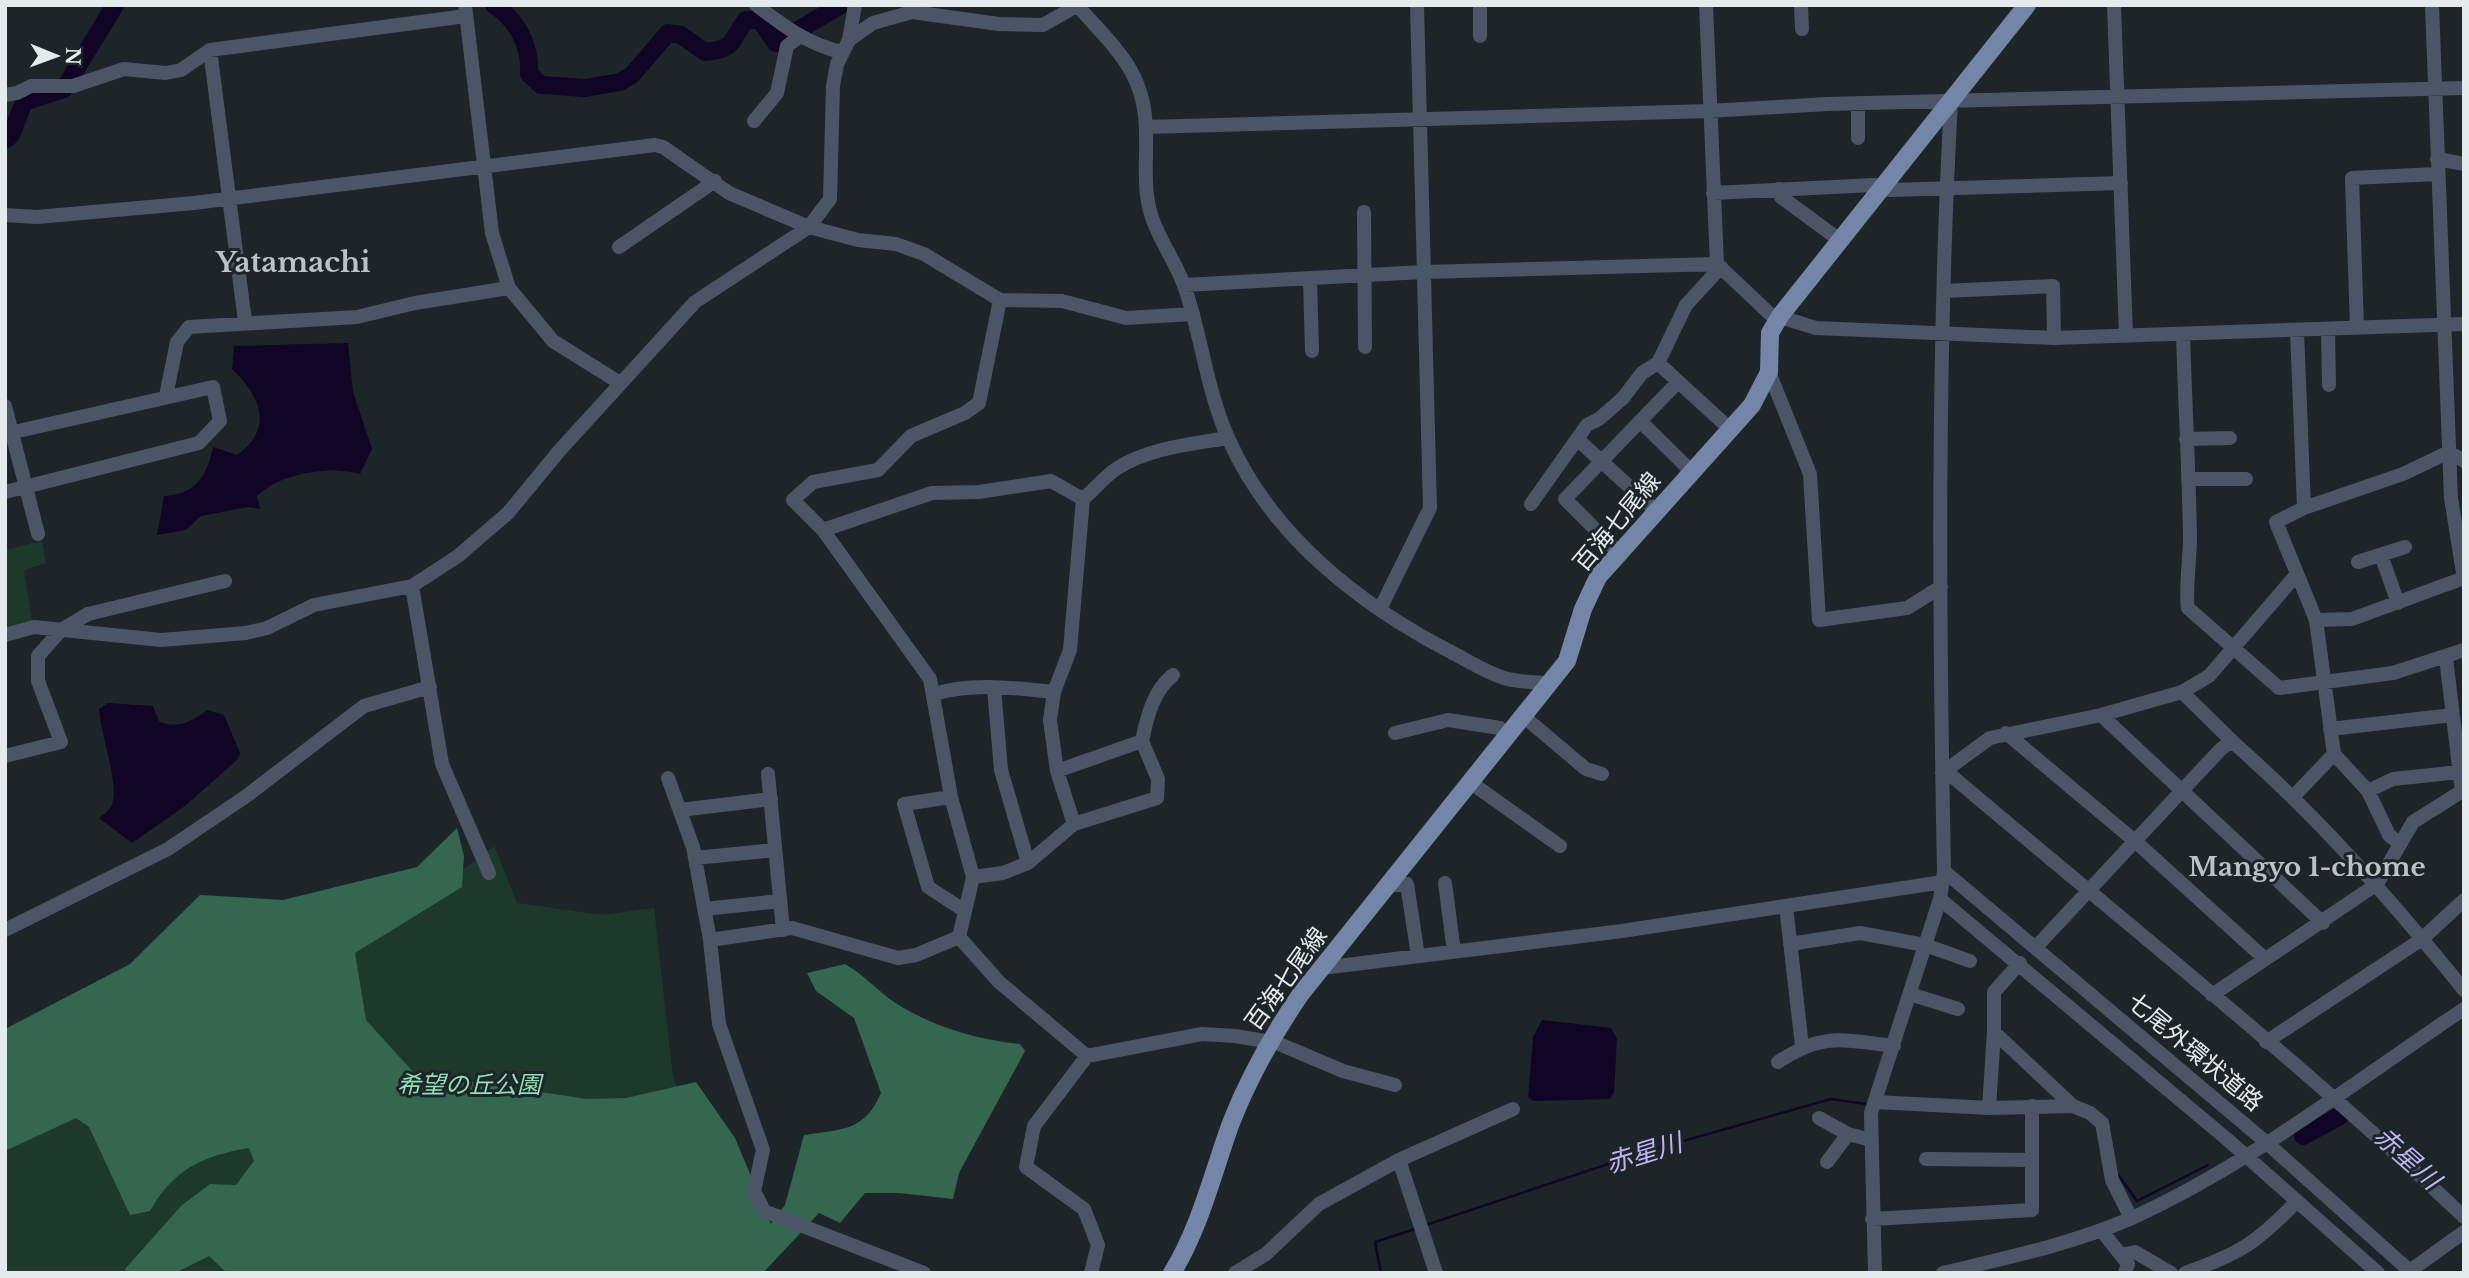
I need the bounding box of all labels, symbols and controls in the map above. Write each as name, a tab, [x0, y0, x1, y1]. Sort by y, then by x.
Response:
north arrow	[21, 21, 91, 91]
text: N	[61, 47, 84, 66]
district label: Yatamachi	[215, 245, 370, 280]
street label: 百海七尾線	[1567, 466, 1666, 577]
district label: Mangyo 1-chome	[2188, 851, 2426, 883]
street label: 百海七尾線	[1239, 922, 1333, 1036]
street label: 七尾外環状道路	[2122, 987, 2269, 1117]
park label: 希望の丘公園	[397, 1070, 544, 1099]
water label: 赤星川	[2367, 1120, 2449, 1198]
water label: 赤星川	[1602, 1125, 1689, 1180]

